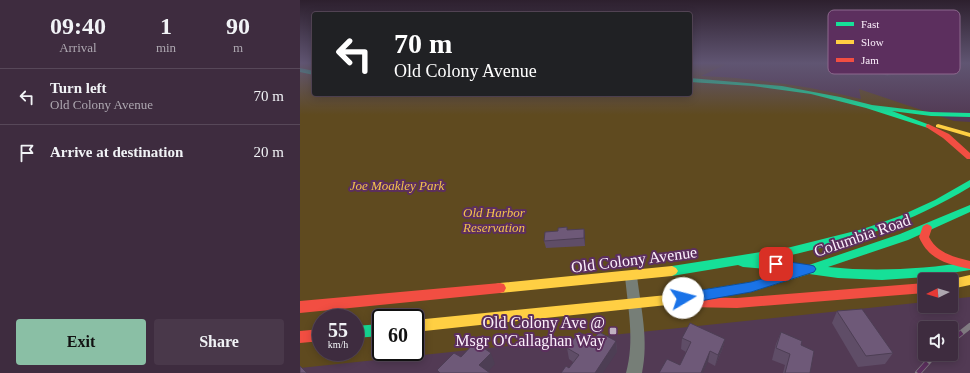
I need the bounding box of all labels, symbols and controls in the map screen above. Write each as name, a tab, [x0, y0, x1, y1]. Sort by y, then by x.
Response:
legend	[828, 10, 960, 74]
text: 09:40	[50, 13, 106, 39]
text: 1	[160, 13, 172, 39]
text: 90	[226, 13, 250, 39]
text: Fast	[861, 18, 879, 30]
icon: left	[328, 28, 380, 80]
text: 70 m	[394, 28, 452, 59]
text: Slow	[861, 36, 884, 48]
text: Arrival	[59, 40, 97, 55]
text: min	[156, 40, 176, 55]
text: m	[233, 40, 243, 55]
text: Jam	[861, 54, 879, 66]
text: Old Colony Avenue	[394, 61, 537, 81]
text: Turn left	[50, 80, 107, 96]
icon: left	[16, 86, 38, 108]
text: 70 m	[254, 88, 284, 104]
text: Old Colony Avenue	[50, 97, 153, 112]
icon: arrive	[16, 142, 38, 164]
text: Arrive at destination	[50, 144, 183, 160]
text: 20 m	[254, 144, 284, 160]
park label: Joe Moakley Park	[350, 178, 445, 193]
park label: Old Harbor Reservation	[462, 205, 526, 235]
street label: Columbia Road	[812, 211, 913, 260]
street label: Old Colony Avenue	[570, 243, 698, 277]
pin	[759, 247, 793, 281]
icon: arrive	[765, 253, 787, 275]
north arrow	[918, 273, 958, 313]
map controls	[918, 273, 958, 361]
position arrow	[662, 277, 704, 319]
speed limit sign: 60	[372, 309, 424, 361]
place label: Old Colony Ave @ Msgr O'Callaghan Way	[455, 314, 605, 350]
button: Exit	[16, 319, 146, 365]
button: Share	[154, 319, 284, 365]
text: 55	[328, 319, 348, 341]
button: sound	[918, 321, 958, 361]
marker: Old Colony Ave @ Msgr O'Callaghan Way	[608, 326, 618, 336]
text: km/h	[328, 339, 348, 350]

